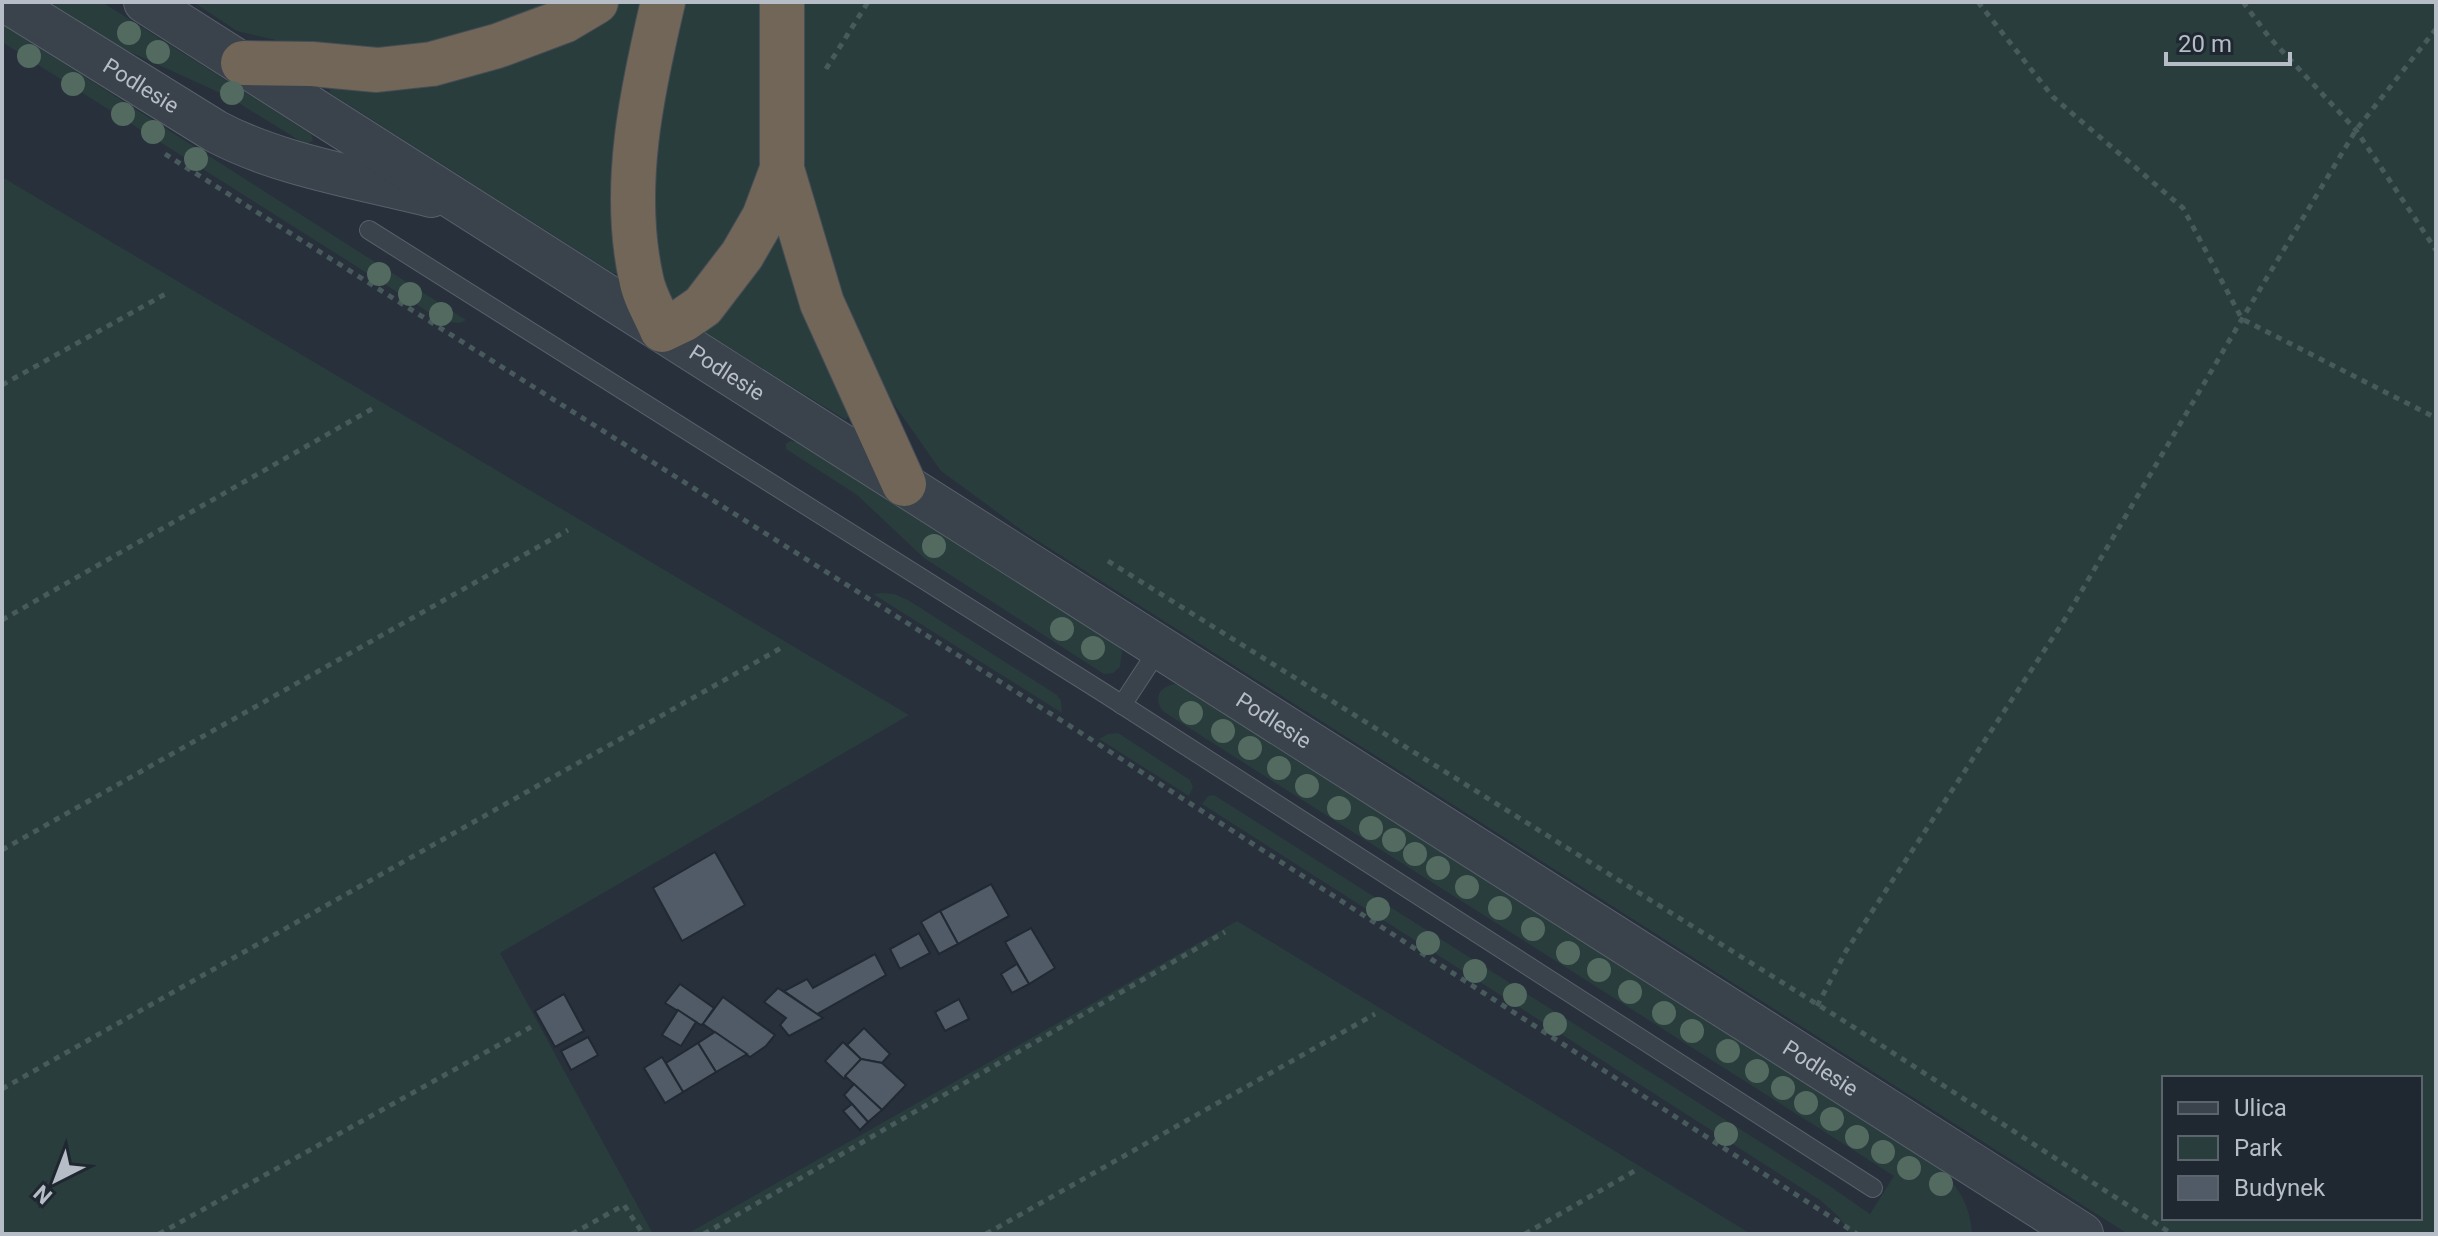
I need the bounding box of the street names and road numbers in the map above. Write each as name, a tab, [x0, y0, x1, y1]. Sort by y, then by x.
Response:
street label: Podlesie	[99, 52, 184, 118]
street label: Podlesie	[685, 339, 769, 405]
street label: Podlesie	[1232, 687, 1316, 753]
street label: Podlesie	[1779, 1035, 1863, 1101]

